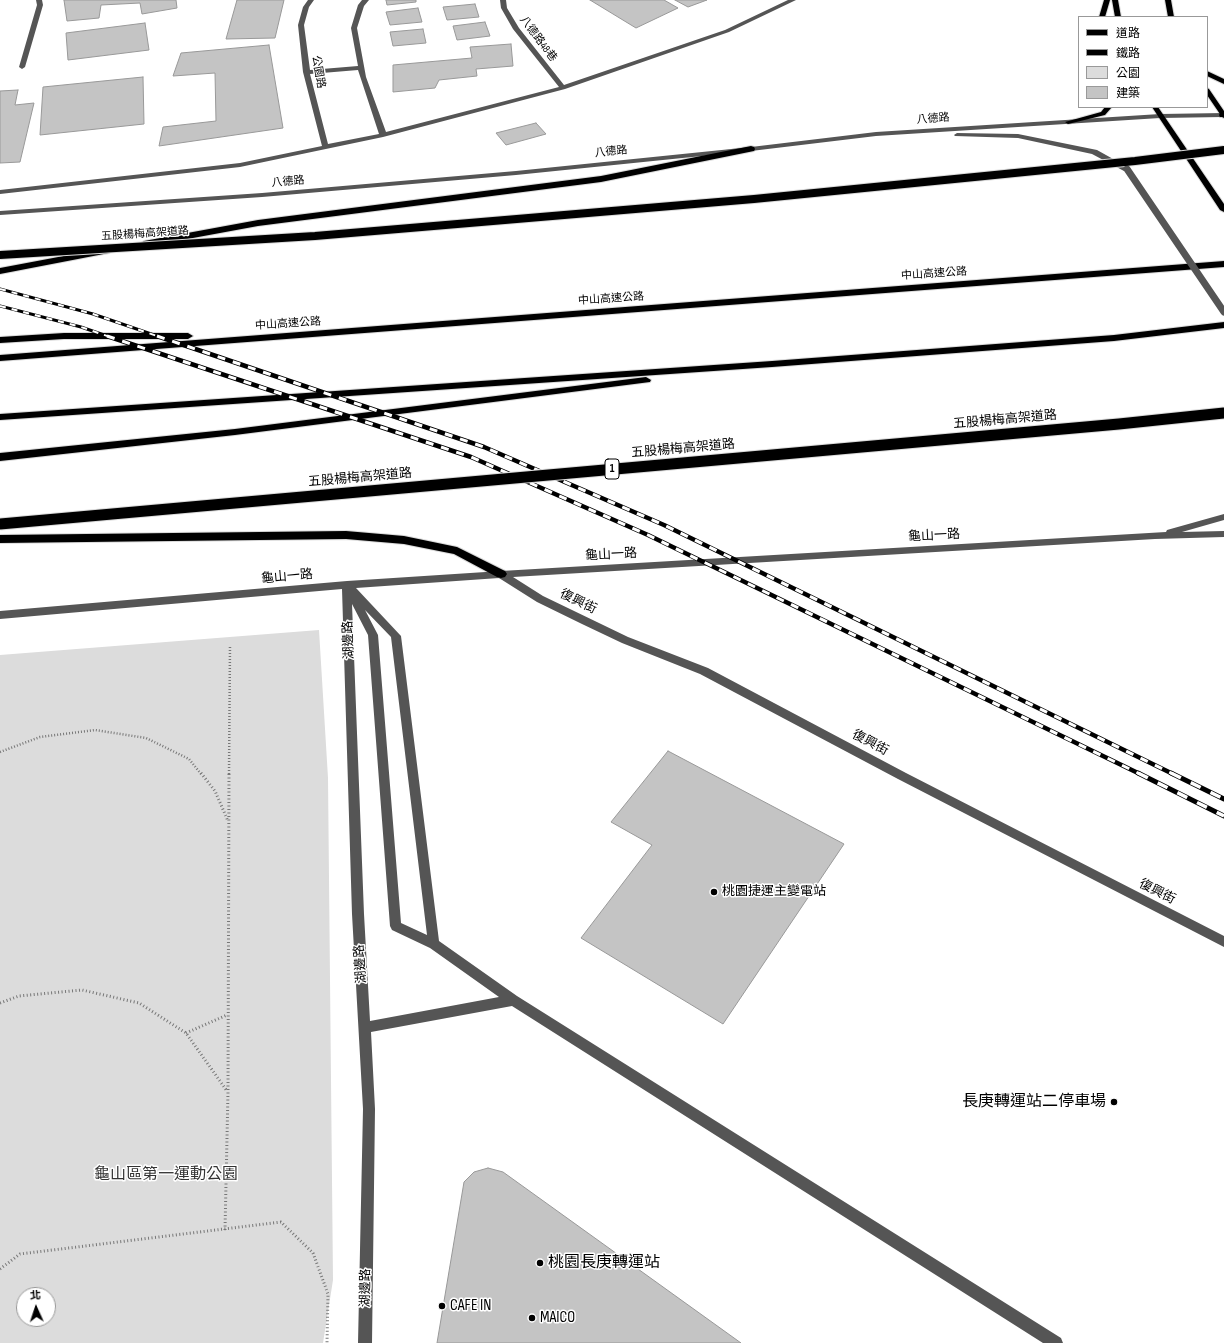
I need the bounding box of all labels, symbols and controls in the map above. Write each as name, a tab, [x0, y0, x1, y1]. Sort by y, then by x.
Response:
street label: 八德路48巷	[517, 14, 559, 64]
legend	[1078, 16, 1208, 108]
text: 道路	[1116, 26, 1140, 41]
text: 鐵路	[1116, 46, 1140, 61]
street label: 公園路	[309, 55, 327, 89]
text: 公園	[1116, 66, 1140, 81]
text: 建築	[1116, 86, 1140, 101]
street label: 八德路	[916, 111, 950, 127]
street label: 八德路	[594, 144, 628, 160]
street label: 八德路	[271, 174, 305, 190]
street label: 五股楊梅高架道路	[101, 224, 189, 244]
street label: 中山高速公路	[901, 265, 967, 283]
street label: 中山高速公路	[578, 290, 644, 308]
street label: 中山高速公路	[255, 315, 321, 333]
street label: 五股楊梅高架道路	[953, 408, 1057, 432]
street label: 五股楊梅高架道路	[631, 437, 735, 461]
road number: 1	[605, 459, 619, 479]
street label: 五股楊梅高架道路	[308, 466, 412, 490]
street label: 龜山一路	[908, 527, 960, 545]
street label: 龜山一路	[585, 546, 637, 564]
street label: 龜山一路	[260, 567, 314, 587]
street label: 復興街	[557, 586, 599, 618]
street label: 湖邊路	[341, 620, 357, 660]
street label: 復興街	[849, 727, 891, 759]
street label: 復興街	[1136, 876, 1178, 908]
place label: 桃園捷運主變電站	[722, 884, 826, 900]
marker: 桃園捷運主變電站	[709, 887, 719, 897]
street label: 湖邊路	[352, 944, 370, 984]
place label: 長庚轉運站二停車場	[962, 1092, 1106, 1112]
marker: 長庚轉運站二停車場	[1109, 1097, 1119, 1107]
park label: 龜山區第一運動公園	[94, 1165, 238, 1185]
place label: 桃園長庚轉運站	[548, 1253, 660, 1273]
marker: 桃園長庚轉運站	[535, 1258, 545, 1268]
street label: 湖邊路	[358, 1268, 374, 1308]
north arrow	[16, 1287, 56, 1327]
text: 北	[30, 1289, 41, 1302]
place label: CAFE IN	[450, 1296, 491, 1316]
marker: CAFE IN	[437, 1301, 447, 1311]
place label: MAICO	[540, 1308, 575, 1328]
marker: MAICO	[527, 1313, 537, 1323]

